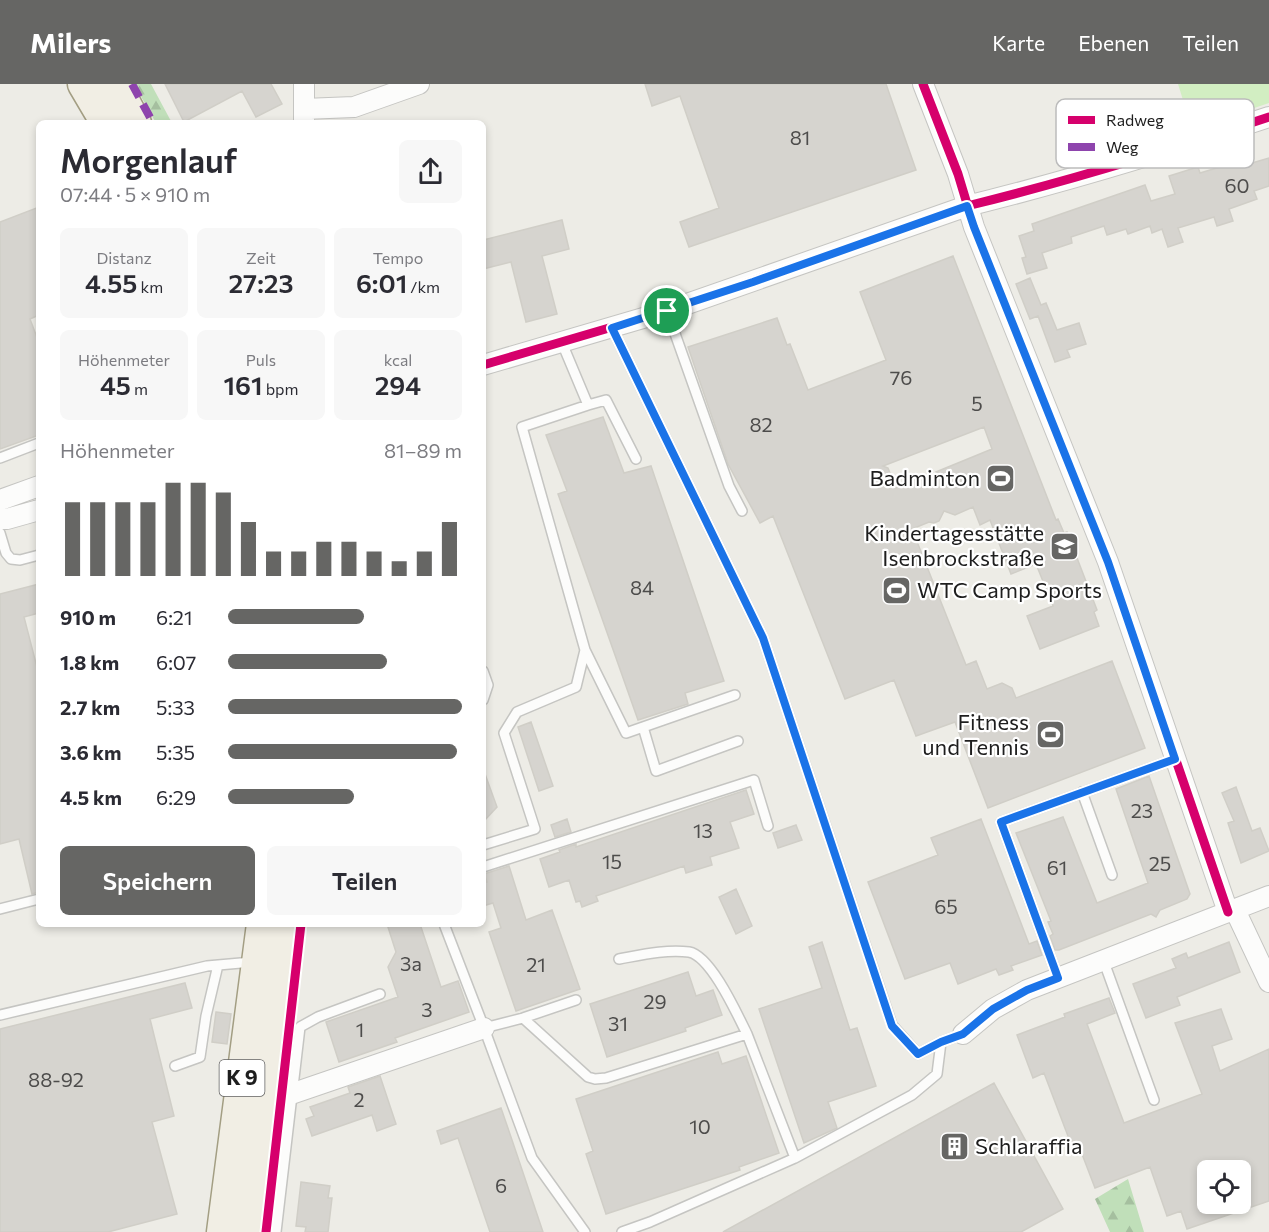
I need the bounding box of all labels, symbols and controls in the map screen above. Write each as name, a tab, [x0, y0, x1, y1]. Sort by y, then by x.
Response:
text: Milers	[30, 25, 111, 59]
text: Karte	[992, 30, 1045, 55]
text: Ebenen	[1078, 30, 1149, 55]
text: Teilen	[1182, 30, 1239, 55]
legend	[1056, 99, 1254, 168]
text: Radweg	[1106, 110, 1164, 129]
house number: 81	[790, 125, 810, 149]
text: Weg	[1106, 137, 1139, 156]
text: Morgenlauf	[60, 139, 237, 180]
button: share	[399, 140, 462, 203]
house number: 60	[1224, 173, 1250, 197]
text: 07:44 · 5 × 910 m	[60, 182, 210, 206]
text: Distanz	[96, 248, 152, 267]
text: Zeit	[246, 248, 276, 267]
text: Tempo	[373, 248, 423, 267]
text: 4.55	[85, 267, 137, 298]
text: 27:23	[229, 267, 293, 298]
text: 6:01	[356, 267, 407, 298]
text: km	[137, 277, 163, 296]
text: /km	[407, 277, 440, 296]
pin	[641, 285, 692, 336]
icon: arrive	[650, 294, 683, 327]
text: Höhenmeter	[78, 350, 170, 369]
text: Puls	[246, 350, 276, 369]
text: kcal	[384, 350, 412, 369]
house number: 76	[890, 365, 912, 389]
text: 45	[100, 369, 131, 400]
text: 161	[223, 369, 263, 400]
text: 294	[375, 369, 421, 400]
text: m	[131, 379, 148, 398]
text: bpm	[263, 379, 299, 398]
house number: 5	[971, 391, 983, 415]
house number: 82	[749, 412, 773, 436]
text: Höhenmeter	[60, 438, 175, 462]
text: 81–89 m	[384, 438, 462, 462]
sports icon: Badminton	[985, 462, 1017, 494]
place label: Badminton	[870, 464, 980, 491]
place label: Kindertagesstätte Isenbrockstraße	[864, 519, 1044, 571]
school or university icon: Kindertagesstätte Isenbrockstraße	[1049, 530, 1081, 562]
sports icon: WTC Camp Sports	[880, 574, 912, 606]
house number: 84	[630, 575, 654, 599]
place label: WTC Camp Sports	[917, 576, 1102, 603]
text: 910 m	[60, 605, 116, 629]
text: 6:21	[156, 605, 193, 629]
text: 1.8 km	[60, 650, 119, 674]
text: 6:07	[156, 650, 196, 674]
text: 2.7 km	[60, 695, 120, 719]
text: 5:33	[156, 695, 195, 719]
place label: Fitness und Tennis	[922, 708, 1029, 760]
sports icon: Fitness und Tennis	[1034, 719, 1066, 751]
text: 3.6 km	[60, 740, 121, 764]
text: 5:35	[156, 740, 195, 764]
text: 4.5 km	[60, 785, 122, 809]
text: 6:29	[156, 785, 196, 809]
house number: 23	[1131, 798, 1153, 822]
house number: 13	[693, 818, 713, 842]
button: Speichern	[60, 846, 255, 915]
button: Teilen	[267, 846, 462, 915]
house number: 15	[602, 849, 622, 873]
house number: 25	[1149, 851, 1171, 875]
house number: 61	[1047, 855, 1067, 879]
house number: 65	[934, 894, 958, 918]
house number: 3a	[400, 951, 422, 975]
house number: 21	[526, 952, 546, 976]
house number: 29	[643, 989, 667, 1013]
house number: 3	[421, 997, 433, 1021]
house number: 31	[608, 1011, 628, 1035]
house number: 1	[356, 1017, 364, 1041]
road number: K 9	[220, 1060, 264, 1096]
house number: 88-92	[28, 1067, 84, 1091]
house number: 2	[353, 1087, 365, 1111]
house number: 10	[689, 1114, 711, 1138]
building icon: Schlaraffia	[938, 1130, 970, 1162]
place label: Schlaraffia	[975, 1132, 1083, 1159]
map controls	[1197, 1160, 1251, 1214]
button: locate	[1197, 1160, 1251, 1214]
house number: 6	[495, 1173, 507, 1197]

